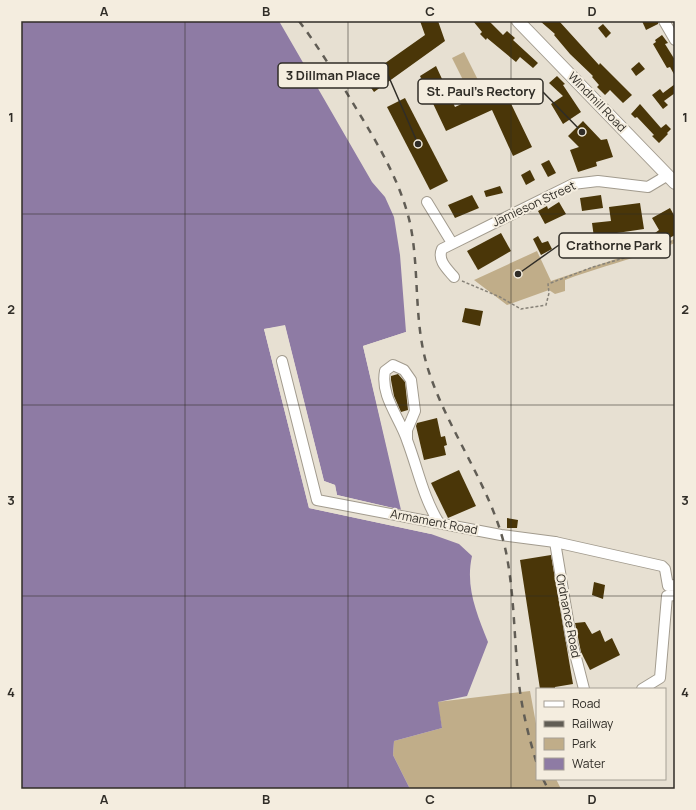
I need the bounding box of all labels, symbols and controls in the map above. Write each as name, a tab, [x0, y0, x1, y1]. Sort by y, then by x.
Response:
text: A	[100, 2, 109, 20]
text: B	[262, 2, 270, 20]
text: C	[425, 2, 435, 20]
text: D	[587, 2, 597, 20]
callout: 3 Dillman Place	[278, 63, 388, 88]
text: 3 Dillman Place	[286, 66, 380, 84]
street label: Windmill Road	[564, 68, 630, 135]
callout: St. Paul’s Rectory	[418, 79, 543, 104]
text: St. Paul’s Rectory	[426, 82, 536, 100]
text: 1	[8, 108, 14, 126]
text: 1	[682, 108, 688, 126]
street label: Jamieson Street	[489, 177, 579, 230]
callout: Crathorne Park	[559, 233, 670, 258]
text: Crathorne Park	[566, 236, 663, 254]
text: 2	[7, 300, 15, 318]
text: 2	[681, 300, 689, 318]
text: 3	[7, 491, 15, 509]
text: 3	[681, 491, 689, 509]
street label: Armament Road	[389, 505, 479, 538]
street label: Ordnance Road	[552, 572, 585, 659]
text: 4	[7, 683, 15, 701]
text: 4	[681, 683, 689, 701]
legend	[536, 688, 666, 780]
text: Road	[572, 695, 600, 712]
text: Railway	[572, 715, 614, 732]
text: Park	[572, 735, 597, 752]
text: Water	[572, 755, 606, 772]
text: A	[100, 790, 109, 808]
text: B	[262, 790, 270, 808]
text: C	[425, 790, 435, 808]
text: D	[587, 790, 597, 808]

